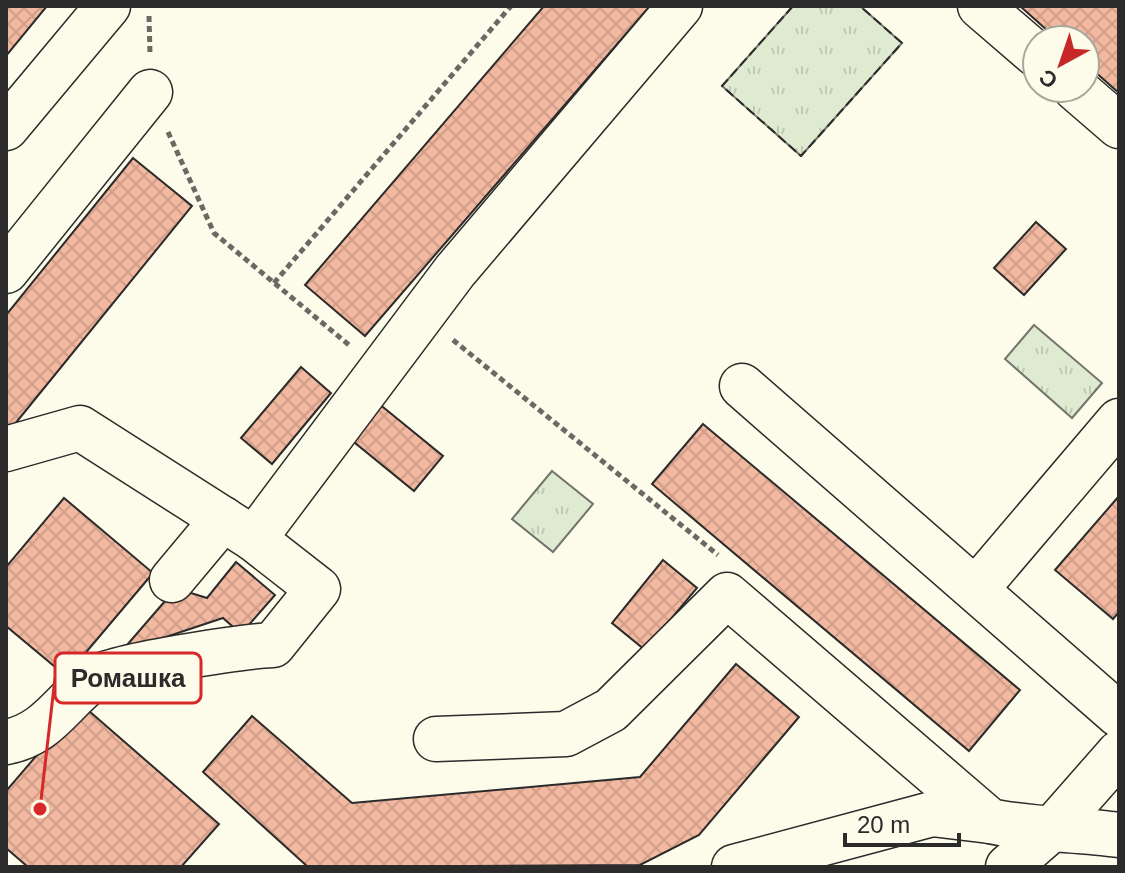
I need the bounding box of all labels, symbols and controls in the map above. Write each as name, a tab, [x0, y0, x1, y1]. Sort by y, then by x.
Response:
north arrow	[1021, 24, 1101, 104]
text: С	[1034, 64, 1063, 94]
callout: Ромашка	[55, 653, 201, 703]
text: Ромашка	[71, 663, 186, 693]
scale bar	[845, 797, 959, 847]
text: 20 m	[857, 811, 910, 838]

